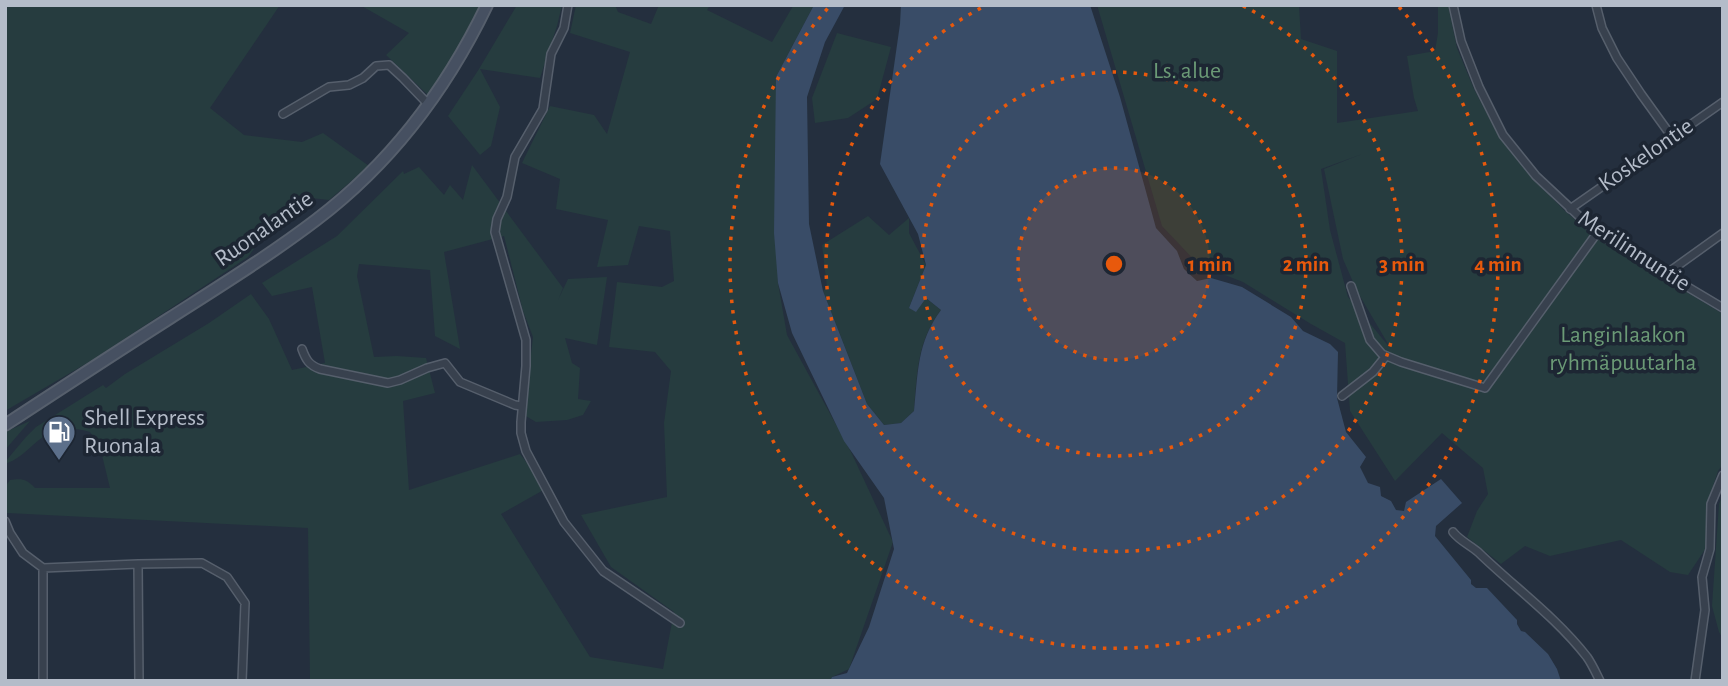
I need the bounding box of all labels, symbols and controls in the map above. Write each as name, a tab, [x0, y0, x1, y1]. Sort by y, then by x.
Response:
park label: Ls. alue	[1153, 59, 1221, 83]
street label: Koskelontie	[1594, 114, 1698, 196]
street label: Ruonalantie	[211, 187, 317, 271]
street label: Merilinnuntie	[1574, 206, 1694, 296]
centre of rings	[1102, 252, 1126, 276]
text: 1 min	[1188, 254, 1232, 275]
text: 2 min	[1283, 254, 1329, 275]
text: 3 min	[1379, 254, 1425, 275]
text: 4 min	[1474, 254, 1522, 275]
park label: Langinlaakon ryhmäpuutarha	[1549, 323, 1697, 375]
place label: Shell Express Ruonala	[84, 406, 205, 458]
fuel station icon: Shell Express Ruonala	[40, 413, 78, 462]

